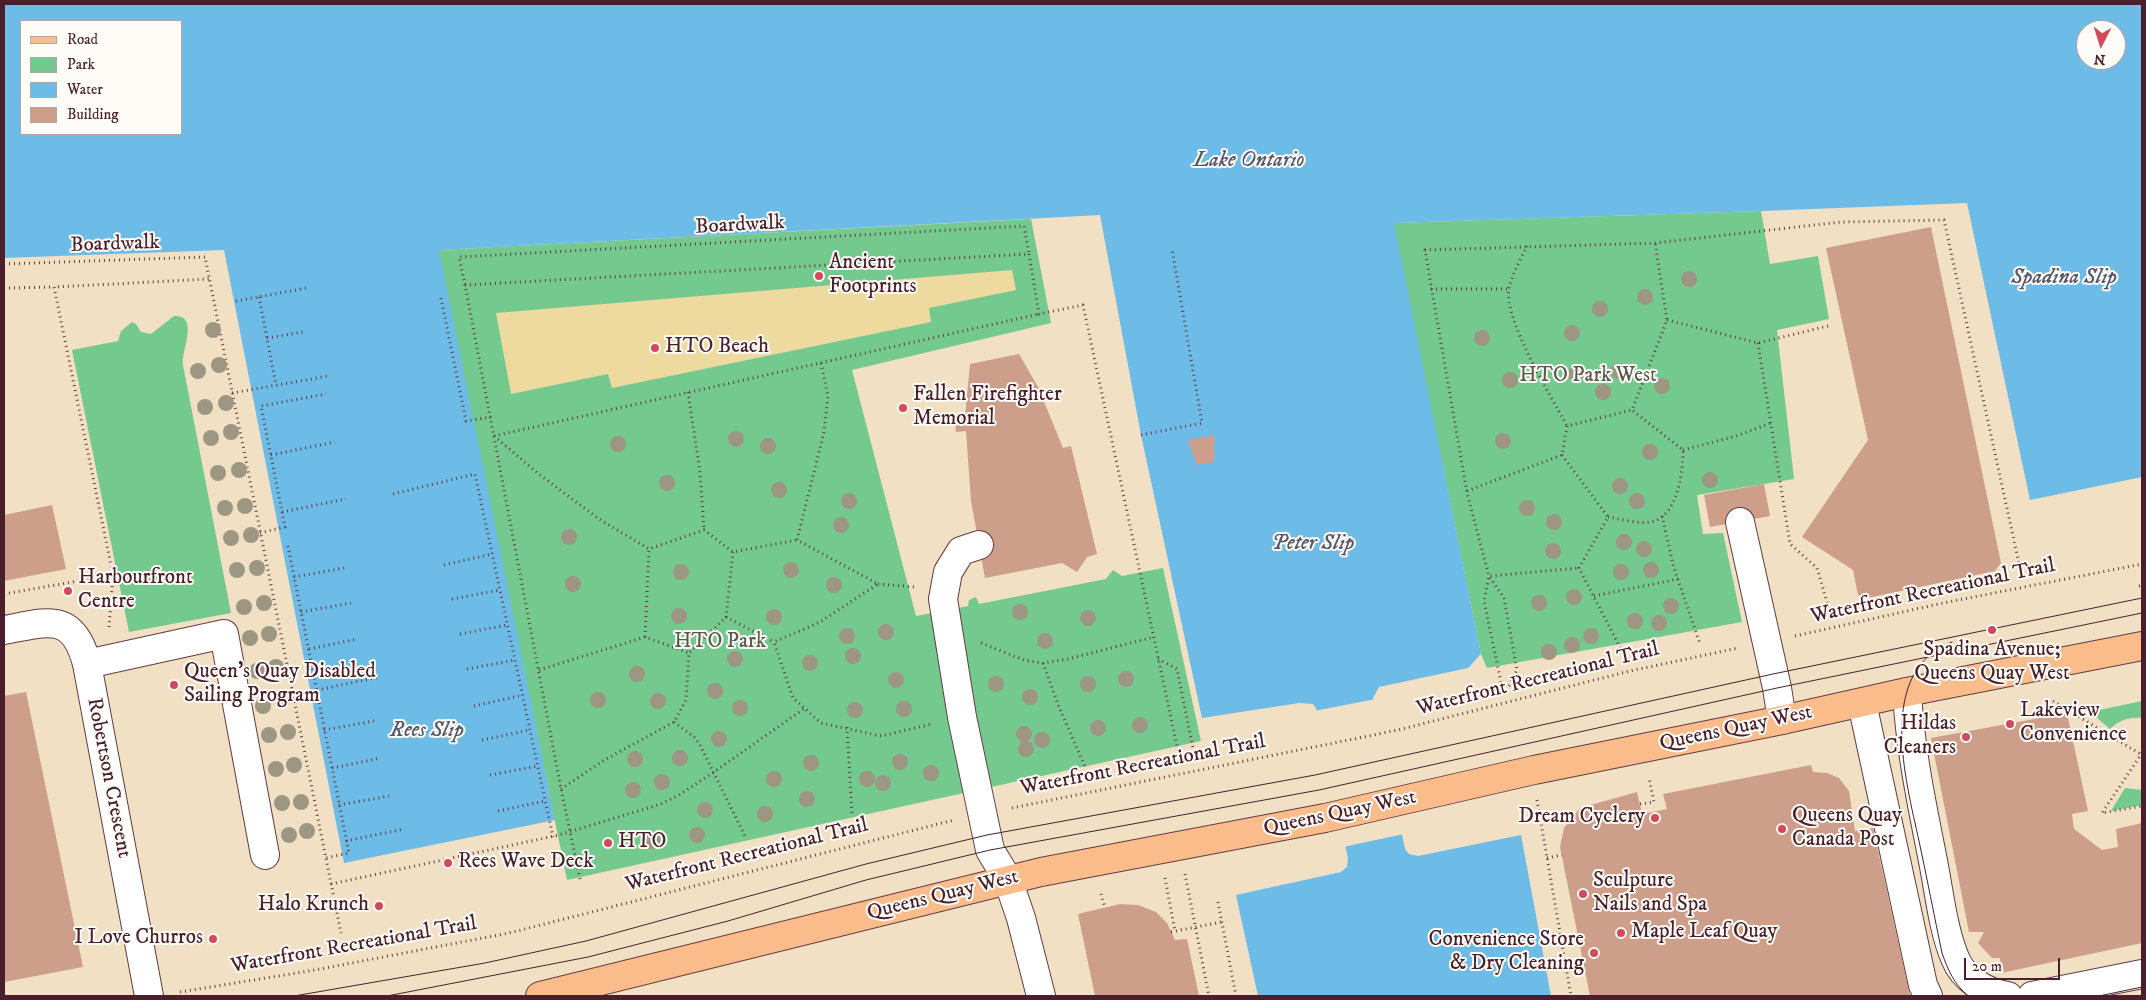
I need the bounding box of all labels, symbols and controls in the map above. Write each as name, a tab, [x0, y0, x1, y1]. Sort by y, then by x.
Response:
legend	[20, 20, 182, 135]
north arrow	[2076, 20, 2126, 70]
text: Road	[67, 30, 98, 49]
text: N	[2093, 49, 2106, 68]
text: Park	[67, 55, 95, 74]
text: Water	[67, 80, 103, 99]
text: Building	[67, 105, 119, 124]
water label: Lake Ontario	[1194, 148, 1304, 174]
street label: Boardwalk	[695, 211, 785, 241]
street label: Boardwalk	[70, 231, 160, 259]
place label: Ancient Footprints	[829, 251, 917, 301]
water label: Spadina Slip	[2011, 265, 2117, 291]
marker: Ancient Footprints	[813, 270, 825, 282]
place label: HTO Beach	[665, 335, 769, 361]
marker: HTO Beach	[649, 342, 661, 354]
park label: HTO Park West	[1519, 364, 1657, 390]
place label: Fallen Firefighter Memorial	[913, 383, 1062, 433]
marker: Fallen Firefighter Memorial	[897, 402, 909, 414]
water label: Peter Slip	[1271, 531, 1355, 557]
street label: Waterfront Recreational Trail	[1808, 554, 2058, 630]
place label: Harbourfront Centre	[78, 566, 193, 616]
marker: Harbourfront Centre	[62, 585, 74, 597]
marker: Spadina Avenue; Queens Quay West	[1986, 624, 1998, 636]
park label: HTO Park	[674, 630, 766, 656]
street label: Waterfront Recreational Trail	[1414, 638, 1662, 722]
place label: Spadina Avenue; Queens Quay West	[1914, 638, 2070, 688]
place label: Queen's Quay Disabled Sailing Program	[184, 660, 376, 710]
marker: Queen's Quay Disabled Sailing Program	[168, 679, 180, 691]
street label: Robertson Crescent	[80, 696, 136, 860]
place label: Lakeview Convenience	[2020, 699, 2127, 749]
street label: Queens Quay West	[1657, 701, 1815, 757]
place label: Hildas Cleaners	[1884, 712, 1956, 762]
water label: Rees Slip	[390, 718, 464, 744]
marker: Lakeview Convenience	[2004, 718, 2016, 730]
street label: Waterfront Recreational Trail	[1018, 730, 1268, 802]
marker: Hildas Cleaners	[1960, 731, 1972, 743]
street label: Queens Quay West	[1261, 786, 1419, 842]
place label: Queens Quay Canada Post	[1792, 804, 1902, 854]
place label: Dream Cyclery	[1518, 805, 1645, 831]
marker: Dream Cyclery	[1649, 812, 1661, 824]
street label: Waterfront Recreational Trail	[623, 814, 871, 898]
marker: Queens Quay Canada Post	[1776, 823, 1788, 835]
place label: HTO	[618, 830, 666, 856]
marker: HTO	[602, 837, 614, 849]
place label: Rees Wave Deck	[458, 850, 594, 876]
marker: Rees Wave Deck	[442, 857, 454, 869]
street label: Queens Quay West	[865, 865, 1021, 927]
place label: Sculpture Nails and Spa	[1593, 869, 1707, 919]
marker: Sculpture Nails and Spa	[1577, 888, 1589, 900]
place label: Halo Krunch	[258, 893, 369, 919]
marker: Halo Krunch	[373, 900, 385, 912]
street label: Waterfront Recreational Trail	[229, 912, 479, 980]
place label: Maple Leaf Quay	[1631, 920, 1777, 946]
place label: I Love Churros	[74, 926, 203, 952]
marker: Maple Leaf Quay	[1615, 927, 1627, 939]
place label: Convenience Store & Dry Cleaning	[1428, 928, 1584, 978]
marker: I Love Churros	[207, 933, 219, 945]
marker: Convenience Store & Dry Cleaning	[1588, 947, 1600, 959]
scale bar	[1966, 948, 2062, 980]
text: 20 m	[1972, 957, 2002, 976]

